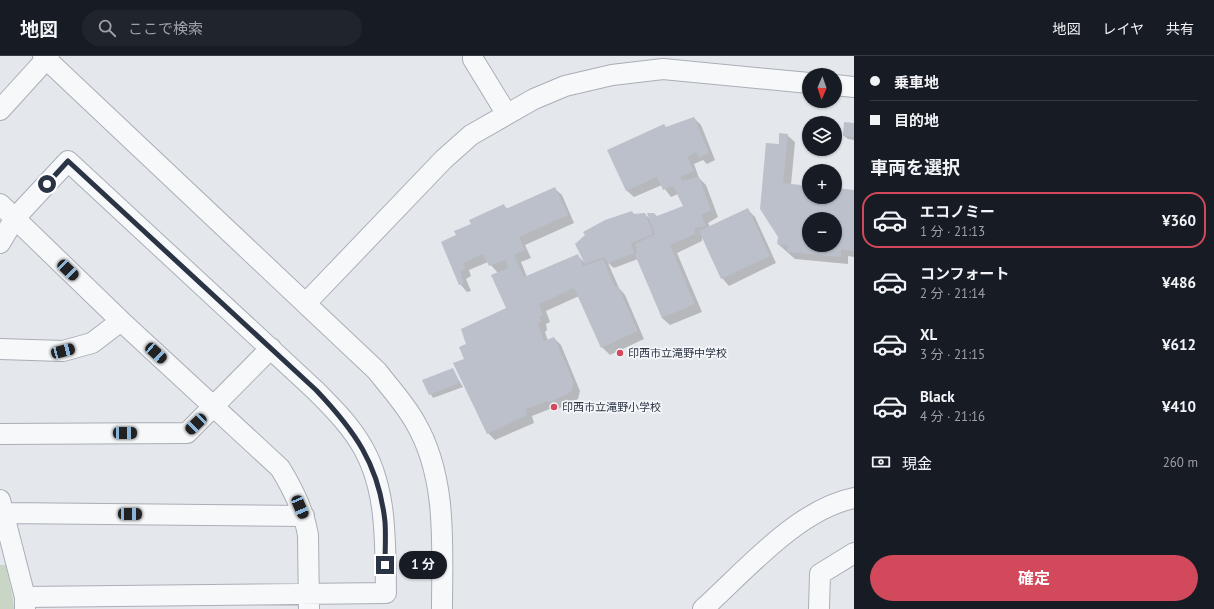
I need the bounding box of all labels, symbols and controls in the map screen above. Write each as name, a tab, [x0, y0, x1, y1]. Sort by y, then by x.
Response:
search box	[82, 10, 362, 46]
text: 地図	[20, 17, 58, 41]
icon: search	[96, 17, 118, 39]
text: ここで検索	[128, 19, 203, 38]
text: 地図	[1052, 20, 1080, 38]
text: レイヤ	[1102, 20, 1144, 38]
text: 共有	[1166, 20, 1194, 38]
north arrow	[802, 68, 842, 108]
map controls	[802, 68, 842, 252]
text: 乗車地	[894, 73, 939, 92]
text: 目的地	[894, 111, 939, 130]
button: layers	[802, 116, 842, 156]
text: 車両を選択	[870, 156, 960, 179]
button: +	[802, 164, 842, 204]
route start	[38, 175, 56, 193]
icon: car	[872, 202, 908, 238]
text: エコノミー	[920, 202, 995, 221]
text: ¥360	[1162, 211, 1196, 230]
button: −	[802, 212, 842, 252]
text: 1 分 · 21:13	[920, 223, 985, 240]
car	[55, 257, 81, 283]
icon: car	[872, 264, 908, 300]
text: コンフォート	[920, 264, 1010, 283]
text: ¥486	[1162, 273, 1196, 292]
text: 2 分 · 21:14	[920, 285, 985, 302]
text: XL	[920, 325, 937, 344]
icon: car	[872, 326, 908, 362]
text: ¥612	[1162, 335, 1196, 354]
car	[143, 341, 169, 365]
car	[50, 342, 76, 360]
place label: 印西市立滝野中学校	[628, 346, 727, 360]
text: 3 分 · 21:15	[920, 346, 985, 363]
marker: 印西市立滝野中学校	[615, 348, 625, 358]
text: Black	[920, 387, 955, 406]
icon: car	[872, 388, 908, 424]
text: ¥410	[1162, 397, 1196, 416]
place label: 印西市立滝野小学校	[562, 400, 661, 414]
marker: 印西市立滝野小学校	[549, 402, 559, 412]
text: 4 分 · 21:16	[920, 408, 985, 425]
car	[183, 411, 209, 437]
car	[113, 427, 137, 439]
icon: cash	[870, 451, 892, 473]
text: 現金	[902, 454, 932, 473]
text: 260 m	[1163, 454, 1198, 471]
car	[290, 494, 310, 520]
car	[118, 508, 142, 520]
callout: 1 分	[399, 551, 447, 579]
button: 確定	[870, 555, 1198, 601]
route end	[376, 556, 394, 574]
text: 1 分	[411, 556, 435, 573]

